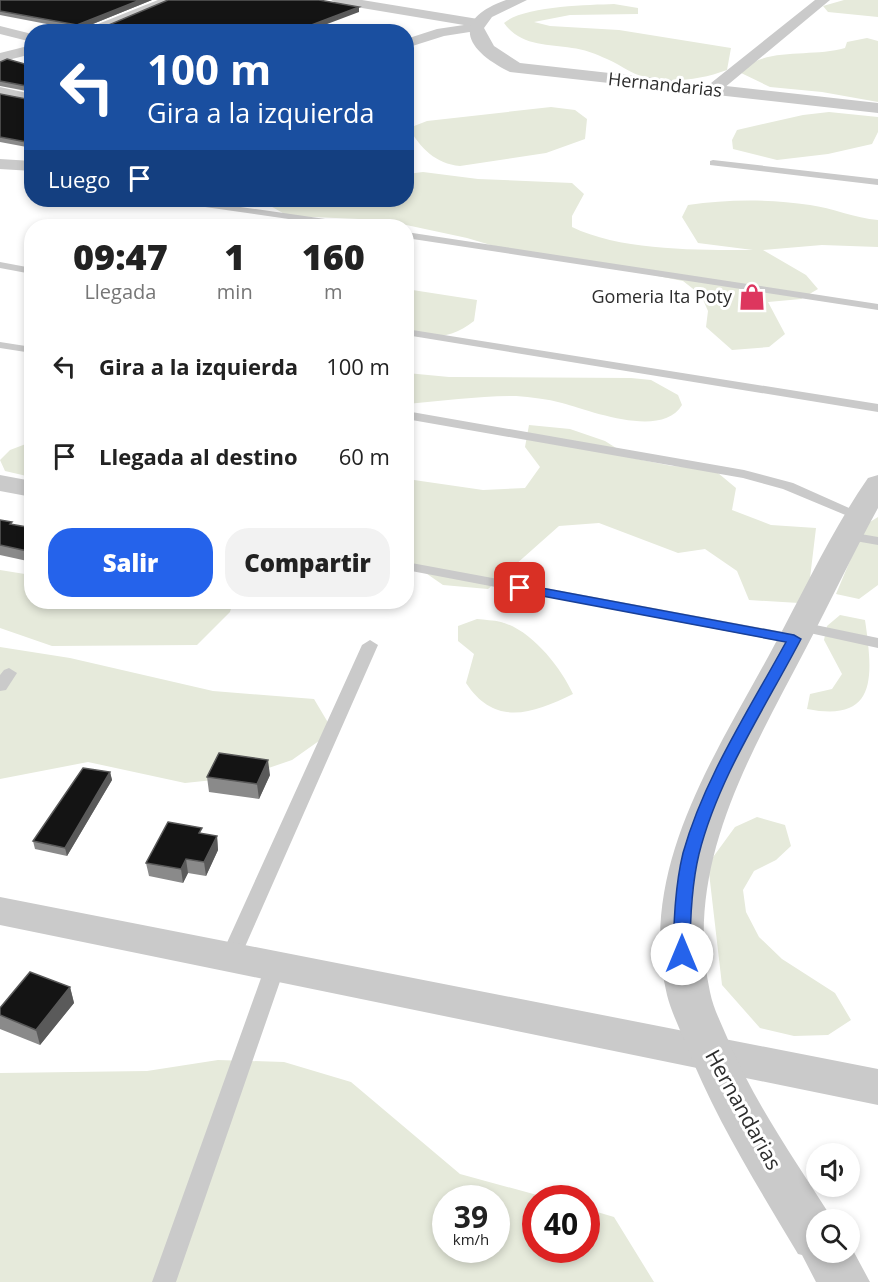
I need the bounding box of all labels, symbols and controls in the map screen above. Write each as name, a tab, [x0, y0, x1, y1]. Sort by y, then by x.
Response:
text: 100 m	[147, 40, 271, 97]
icon: left	[48, 48, 126, 126]
street label: Hernandarias	[607, 66, 723, 102]
text: Gira a la izquierda	[147, 94, 374, 131]
icon: arrive	[123, 162, 156, 195]
text: Luego	[48, 164, 111, 194]
text: 09:47	[73, 232, 168, 281]
text: 1	[224, 232, 245, 281]
text: 160	[302, 232, 365, 281]
text: Llegada	[84, 278, 156, 305]
text: min	[217, 278, 253, 305]
text: m	[324, 278, 343, 305]
shop icon: Gomeria Ita Poty	[737, 282, 767, 312]
place label: Gomeria Ita Poty	[592, 284, 733, 308]
icon: left	[48, 350, 81, 383]
text: Gira a la izquierda	[99, 351, 298, 381]
text: 100 m	[326, 351, 390, 381]
icon: arrive	[48, 440, 81, 473]
text: Llegada al destino	[99, 441, 298, 471]
text: 60 m	[339, 441, 390, 471]
button: Salir	[48, 528, 213, 597]
button: Compartir	[225, 528, 390, 597]
pin	[494, 562, 545, 613]
icon: arrive	[503, 571, 536, 604]
position arrow	[650, 922, 714, 986]
street label: Hernandarias	[699, 1044, 788, 1175]
map controls	[806, 1143, 860, 1263]
button: sound	[806, 1143, 860, 1197]
speed limit sign: 40	[522, 1185, 600, 1263]
text: 39	[454, 1196, 488, 1237]
button: search	[806, 1209, 860, 1263]
text: km/h	[453, 1229, 489, 1249]

